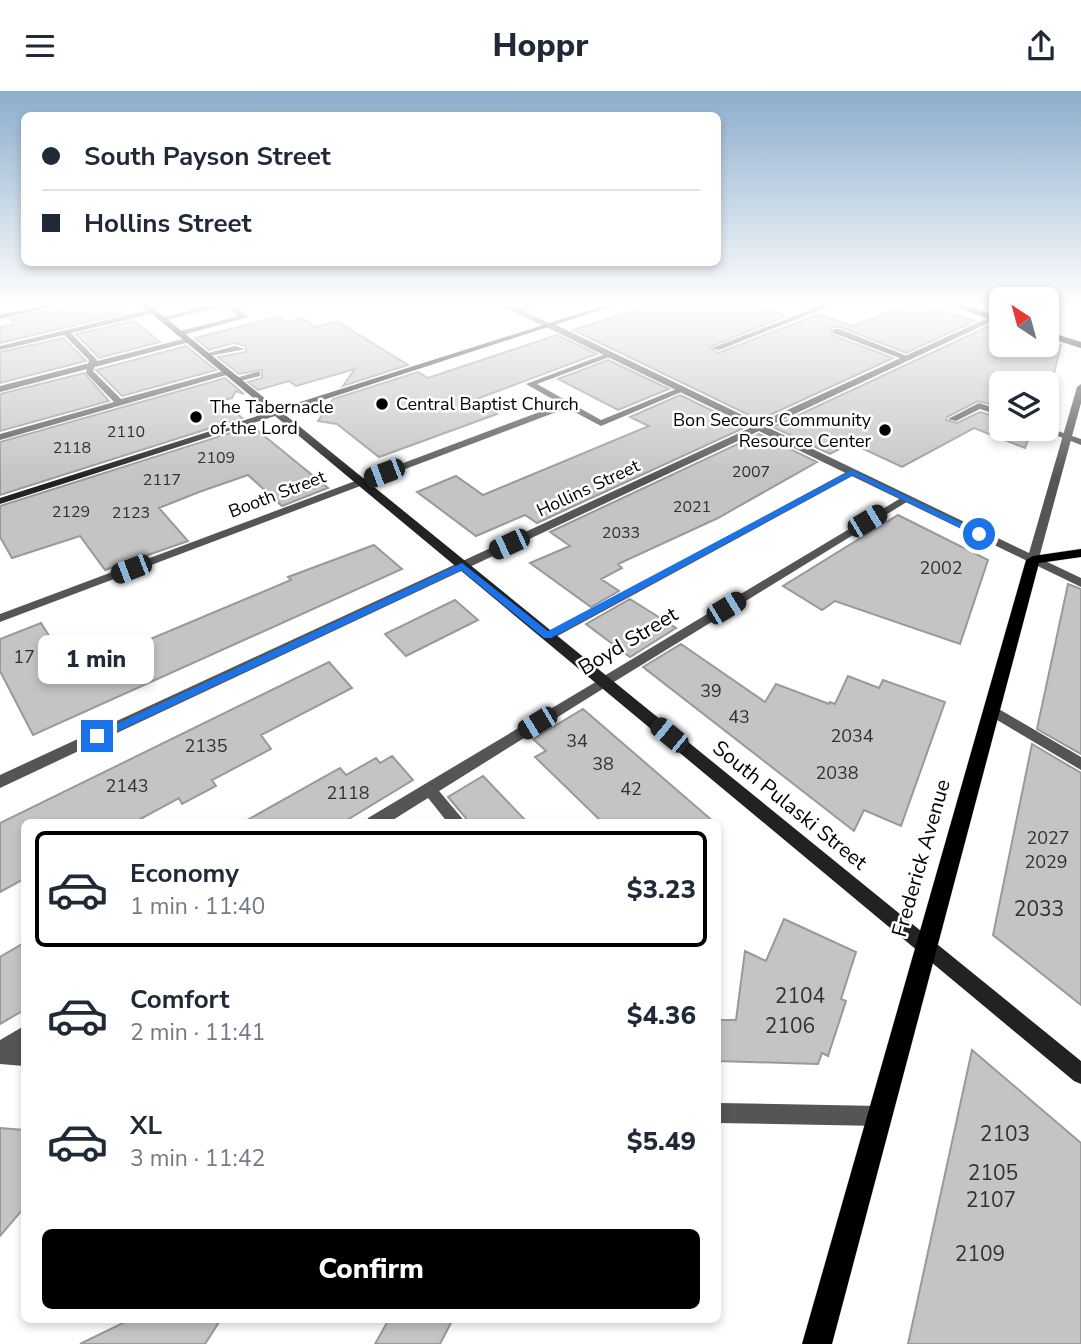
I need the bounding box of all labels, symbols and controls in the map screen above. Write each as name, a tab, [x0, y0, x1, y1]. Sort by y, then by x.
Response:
text: Hoppr	[492, 24, 589, 67]
icon: menu	[21, 27, 59, 65]
icon: share	[1022, 27, 1060, 65]
text: South Payson Street	[84, 139, 331, 174]
text: Hollins Street	[84, 206, 252, 241]
north arrow	[989, 287, 1059, 357]
map controls	[989, 287, 1059, 441]
button: layers	[989, 371, 1059, 441]
place label: Central Baptist Church	[396, 392, 579, 416]
place label: The Tabernacle of the Lord	[210, 395, 334, 440]
marker: Central Baptist Church	[374, 396, 390, 412]
place label: Bon Secours Community Resource Center	[673, 408, 872, 453]
marker: The Tabernacle of the Lord	[188, 409, 204, 425]
house number: 2110	[107, 421, 145, 443]
marker: Bon Secours Community Resource Center	[877, 422, 893, 438]
house number: 2118	[53, 437, 91, 459]
house number: 2109	[197, 447, 235, 469]
street label: Hollins Street	[533, 453, 644, 522]
car	[361, 456, 408, 490]
house number: 2007	[732, 461, 770, 483]
street label: Booth Street	[225, 464, 330, 524]
house number: 2117	[143, 469, 181, 491]
house number: 2021	[673, 496, 711, 518]
house number: 2129	[52, 501, 90, 523]
car	[844, 501, 891, 541]
house number: 2123	[112, 502, 150, 524]
route start	[963, 518, 995, 550]
house number: 2033	[602, 522, 640, 544]
car	[486, 526, 533, 562]
car	[108, 552, 155, 586]
house number: 2002	[919, 556, 963, 580]
car	[703, 588, 750, 628]
street label: Boyd Street	[573, 600, 683, 682]
callout: 1 min	[39, 635, 155, 683]
text: 1 min	[66, 644, 126, 675]
house number: 17	[13, 645, 35, 669]
house number: 39	[700, 679, 722, 703]
car	[514, 703, 561, 743]
house number: 43	[728, 705, 750, 729]
car	[647, 714, 692, 756]
route end	[81, 720, 113, 752]
house number: 2034	[830, 724, 874, 748]
house number: 34	[566, 729, 588, 753]
house number: 2135	[184, 734, 228, 758]
street label: South Pulaski Street	[707, 734, 874, 877]
house number: 38	[592, 752, 614, 776]
house number: 2038	[815, 761, 859, 785]
house number: 2143	[105, 774, 149, 798]
street label: Frederick Avenue	[885, 776, 957, 940]
house number: 42	[620, 777, 642, 801]
house number: 2118	[326, 781, 370, 805]
house number: 2027	[1026, 826, 1070, 850]
house number: 2029	[1024, 850, 1068, 874]
text: Economy	[130, 856, 239, 891]
icon: car	[46, 858, 109, 921]
text: $3.23	[627, 872, 696, 907]
text: 1 min · 11:40	[130, 891, 265, 922]
house number: 2033	[1014, 895, 1064, 923]
text: Comfort	[130, 982, 230, 1017]
house number: 2104	[775, 982, 825, 1010]
icon: car	[46, 984, 109, 1047]
text: $4.36	[627, 998, 696, 1033]
house number: 2106	[765, 1012, 815, 1040]
text: 2 min · 11:41	[130, 1017, 265, 1048]
text: XL	[130, 1108, 162, 1143]
icon: car	[46, 1110, 109, 1173]
house number: 2103	[980, 1120, 1030, 1148]
text: $5.49	[627, 1124, 696, 1159]
text: 3 min · 11:42	[130, 1143, 265, 1174]
house number: 2105	[968, 1159, 1018, 1187]
house number: 2107	[966, 1186, 1016, 1214]
button: Confirm	[42, 1229, 700, 1309]
house number: 2109	[955, 1240, 1005, 1268]

